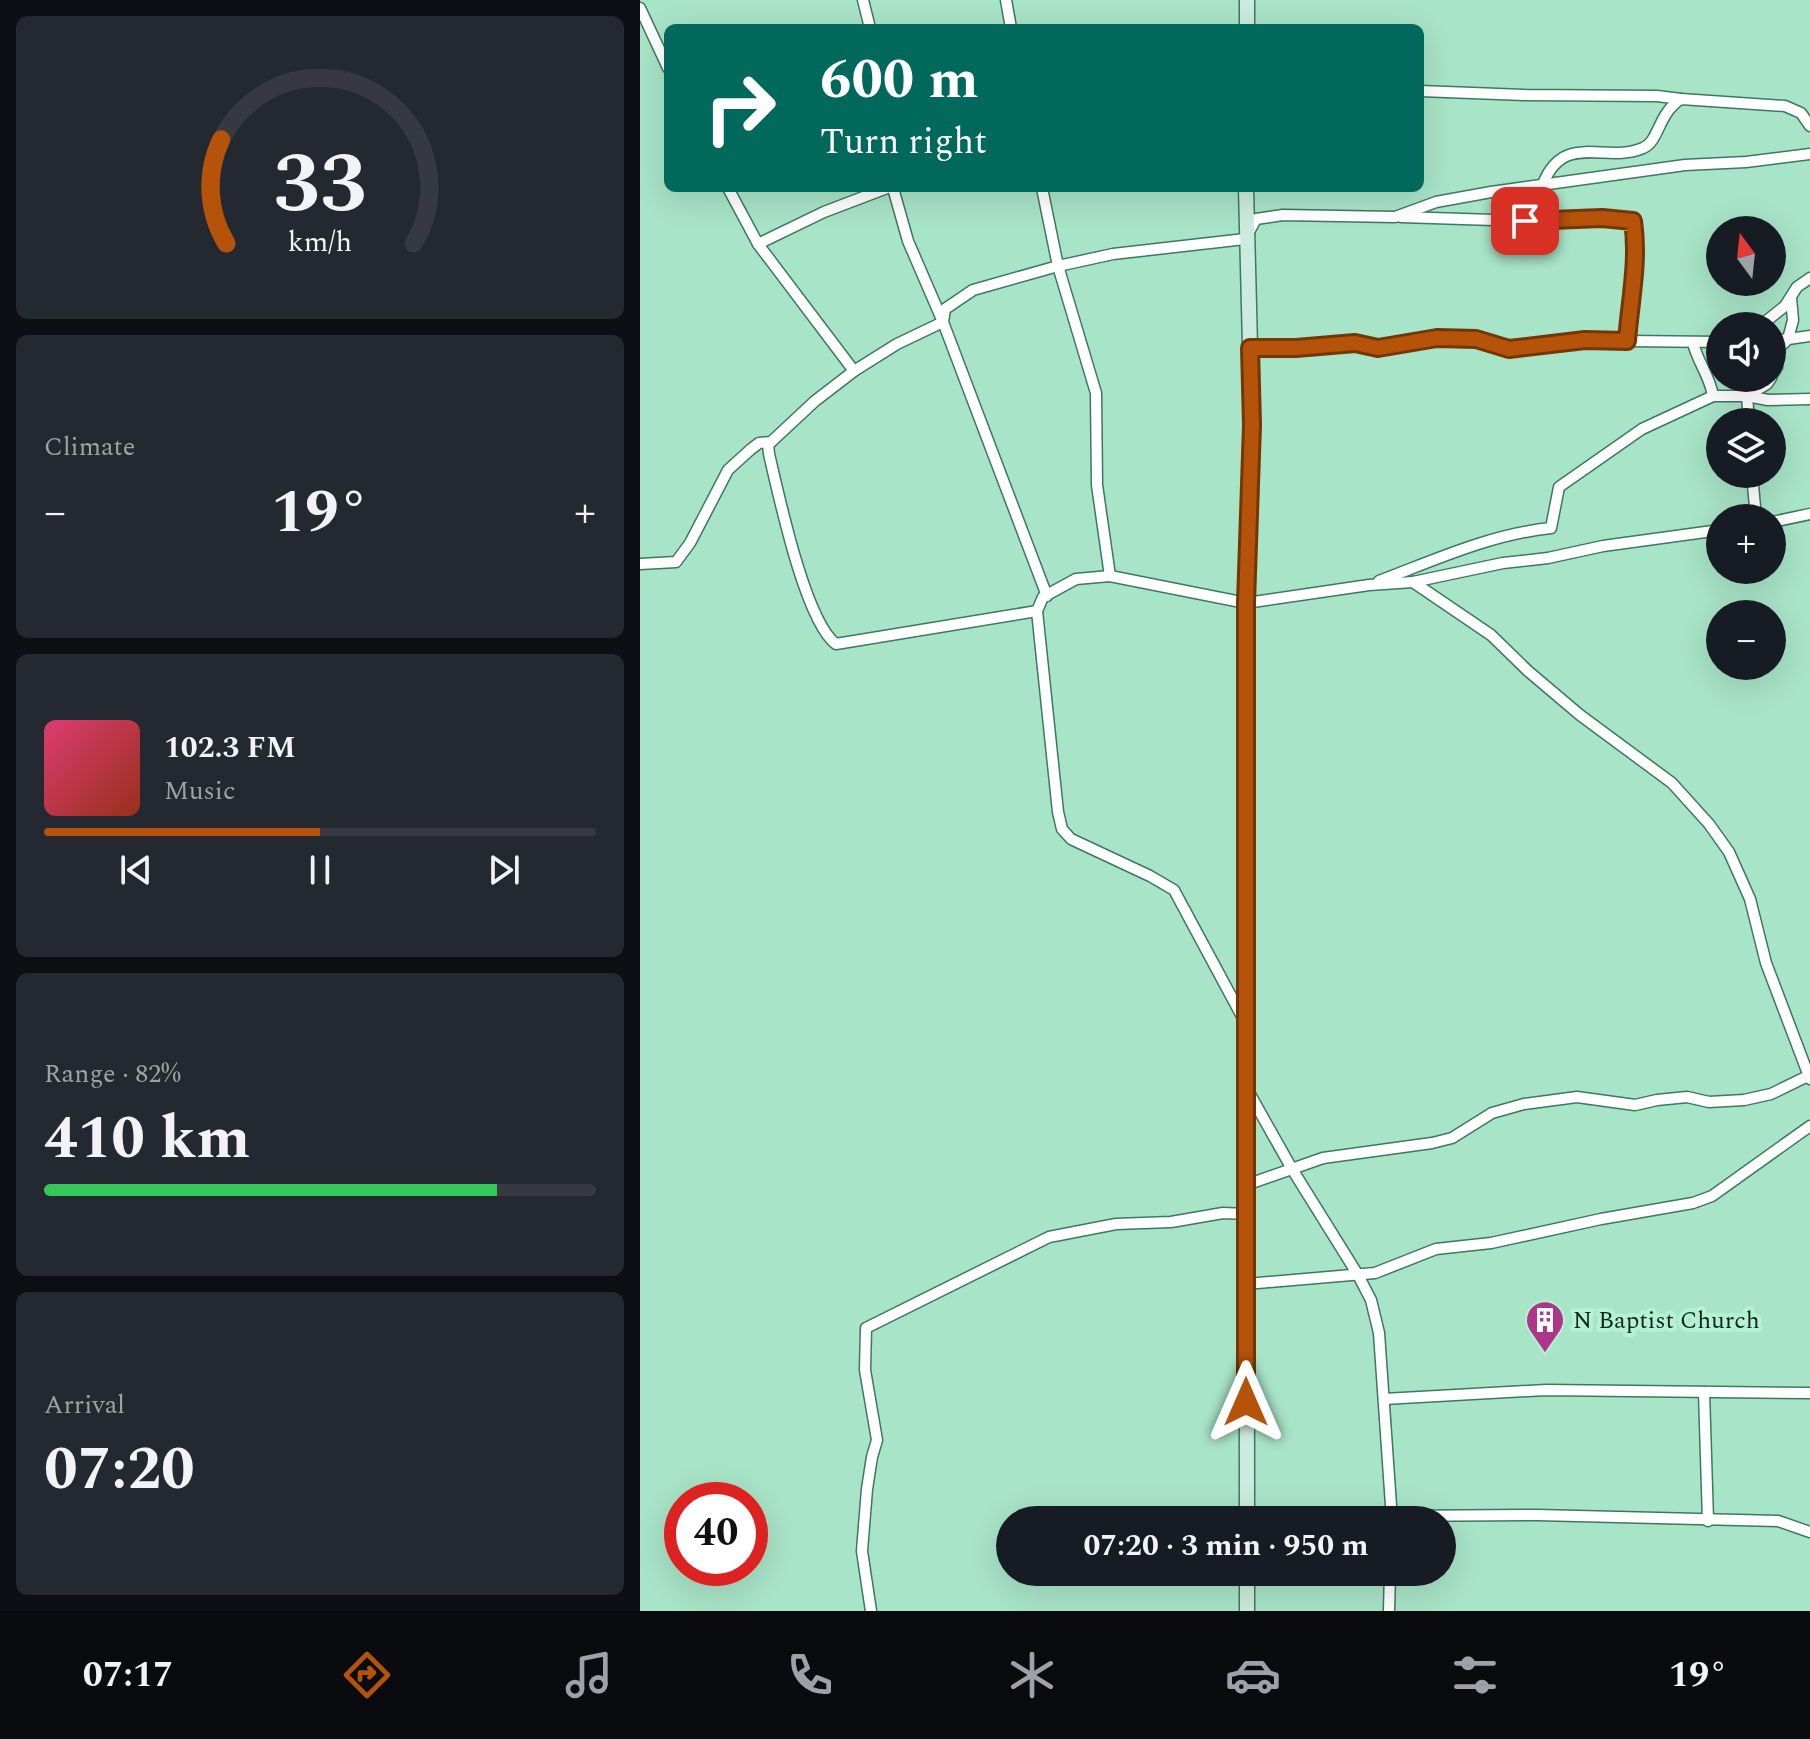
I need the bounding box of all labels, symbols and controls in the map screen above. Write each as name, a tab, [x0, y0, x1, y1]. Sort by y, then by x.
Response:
text: 600 m	[820, 38, 979, 123]
icon: right	[688, 56, 792, 160]
text: Turn right	[820, 115, 987, 170]
text: 33	[273, 121, 367, 248]
pin	[1491, 187, 1559, 255]
icon: arrive	[1503, 199, 1547, 243]
north arrow	[1706, 216, 1786, 296]
map controls	[1706, 216, 1786, 680]
text: km/h	[288, 221, 352, 264]
button: sound	[1706, 312, 1786, 392]
button: layers	[1706, 408, 1786, 488]
text: Climate	[44, 427, 135, 467]
text: 19°	[271, 467, 369, 559]
text: −	[44, 479, 66, 546]
text: +	[574, 479, 596, 546]
button: +	[1706, 504, 1786, 584]
button: −	[1706, 600, 1786, 680]
text: 102.3 FM	[164, 725, 296, 771]
text: Music	[164, 771, 235, 811]
icon: previous	[114, 848, 158, 892]
icon: pause	[298, 848, 342, 892]
icon: next	[482, 848, 526, 892]
text: Range · 82%	[44, 1054, 181, 1094]
text: 410 km	[44, 1093, 250, 1185]
building icon: N Baptist Church	[1524, 1299, 1566, 1354]
place label: N Baptist Church	[1573, 1303, 1760, 1339]
position arrow	[1204, 1360, 1288, 1444]
text: Arrival	[44, 1385, 125, 1425]
text: 07:20	[44, 1424, 195, 1516]
speed limit sign: 40	[664, 1482, 768, 1586]
text: 07:20 · 3 min · 950 m	[1083, 1523, 1369, 1569]
icon: directions	[339, 1647, 395, 1703]
icon: music	[561, 1647, 617, 1703]
icon: phone	[782, 1647, 838, 1703]
icon: climate	[1004, 1647, 1060, 1703]
icon: car	[1225, 1647, 1281, 1703]
icon: filters	[1447, 1647, 1503, 1703]
text: 07:17	[83, 1648, 173, 1703]
text: 19°	[1669, 1648, 1727, 1703]

